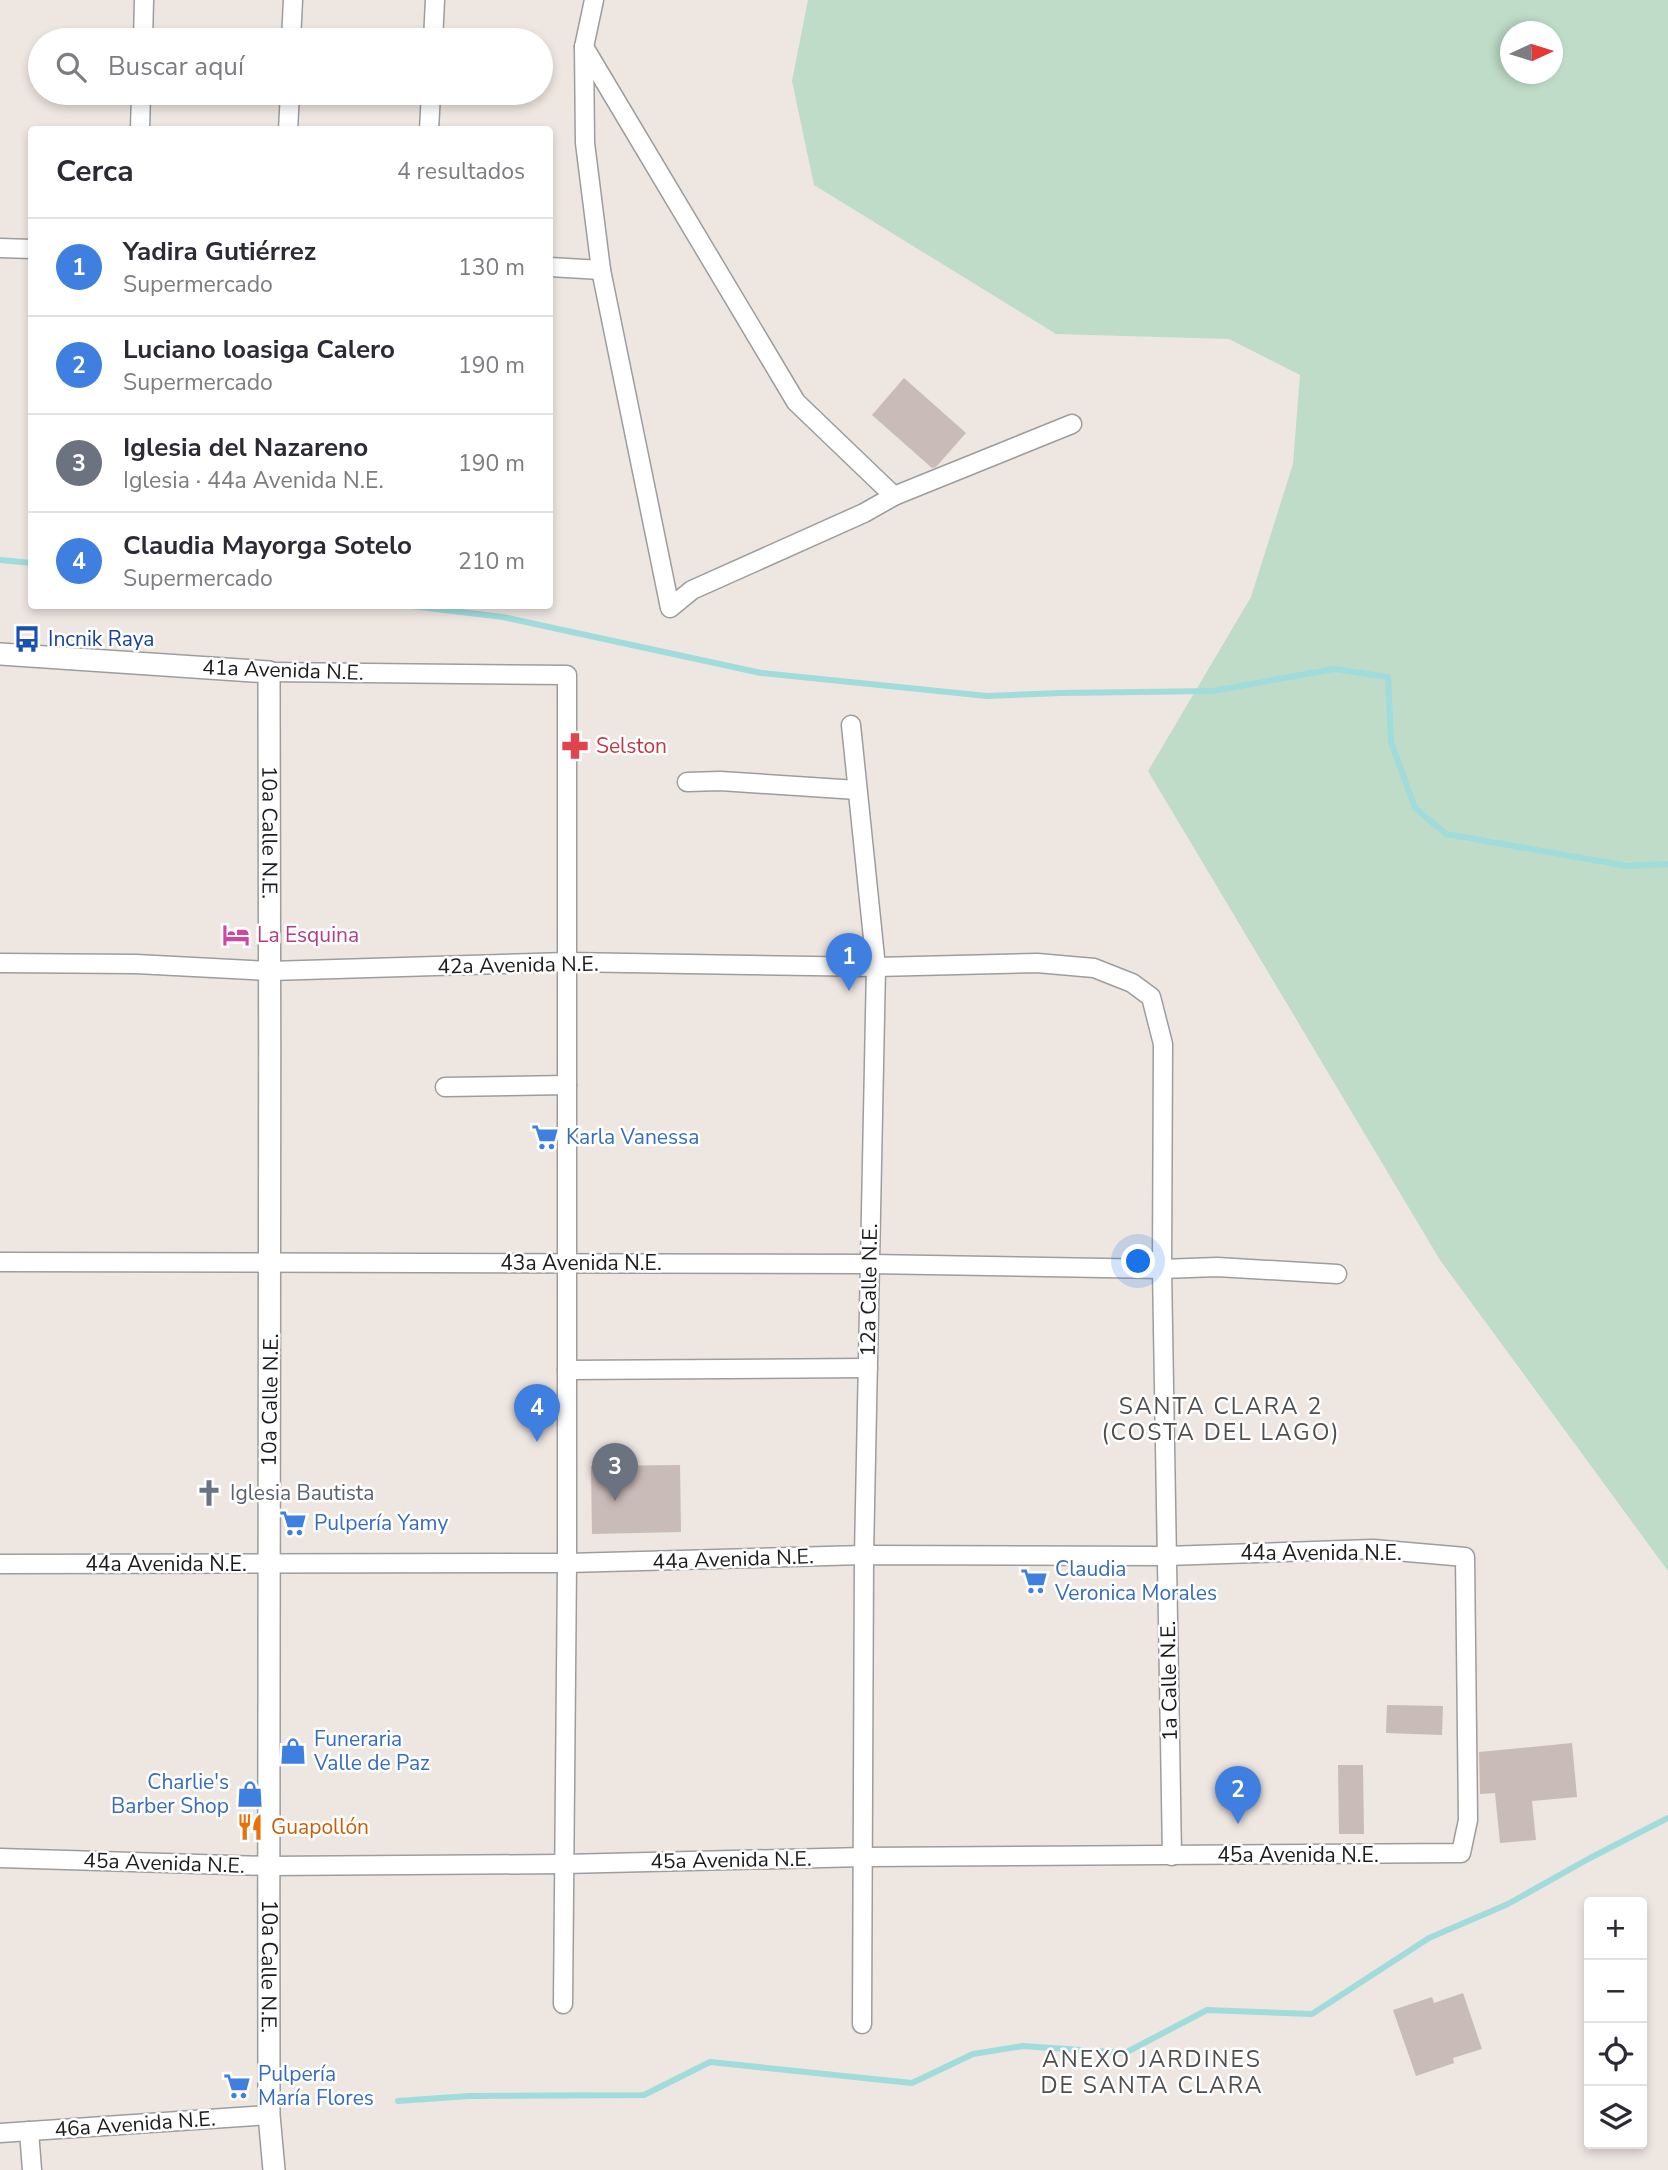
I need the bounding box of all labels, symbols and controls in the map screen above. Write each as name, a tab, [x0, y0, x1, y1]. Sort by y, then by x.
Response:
north arrow	[1500, 21, 1563, 84]
search box	[28, 28, 553, 105]
icon: search	[52, 48, 90, 86]
text: Buscar aquí	[108, 49, 244, 84]
text: Cerca	[56, 151, 134, 192]
text: 4 resultados	[397, 156, 525, 187]
text: Yadira Gutiérrez	[123, 234, 316, 269]
text: 1	[72, 252, 86, 283]
text: 130 m	[458, 252, 525, 283]
text: Supermercado	[123, 269, 273, 300]
text: Luciano loasiga Calero	[123, 332, 395, 367]
text: 2	[72, 350, 86, 381]
text: 190 m	[458, 350, 525, 381]
text: Supermercado	[123, 367, 273, 398]
text: Iglesia del Nazareno	[123, 430, 368, 465]
text: 3	[72, 448, 86, 479]
text: 190 m	[458, 448, 525, 479]
text: Iglesia · 44a Avenida N.E.	[123, 465, 384, 496]
text: Claudia Mayorga Sotelo	[123, 528, 412, 563]
text: 4	[72, 546, 86, 577]
text: 210 m	[458, 546, 525, 577]
text: Supermercado	[123, 563, 273, 594]
bus stop icon: Incnik Raya	[12, 624, 42, 654]
place label: Incnik Raya	[48, 625, 154, 653]
street label: 41a Avenida N.E.	[202, 653, 364, 687]
pharmacy icon: Selston	[560, 731, 590, 761]
place label: Selston	[596, 732, 667, 760]
street label: 10a Calle N.E.	[255, 766, 284, 899]
hotel icon: La Esquina	[221, 920, 251, 950]
place label: La Esquina	[257, 921, 359, 949]
pin: 1	[826, 933, 872, 991]
street label: 42a Avenida N.E.	[437, 950, 599, 980]
supermarket icon: Karla Vanessa	[530, 1122, 560, 1152]
place label: Karla Vanessa	[566, 1123, 699, 1151]
street label: 12a Calle N.E.	[854, 1223, 884, 1357]
your location	[1121, 1244, 1155, 1278]
street label: 43a Avenida N.E.	[500, 1249, 662, 1277]
street label: 10a Calle N.E.	[255, 1333, 285, 1467]
pin: 4	[514, 1384, 560, 1442]
district label: SANTA CLARA 2 (COSTA DEL LAGO)	[1101, 1391, 1341, 1448]
pin: 3	[592, 1443, 638, 1501]
church icon: Iglesia Bautista	[194, 1478, 224, 1508]
place label: Iglesia Bautista	[230, 1479, 374, 1507]
supermarket icon: Pulpería Yamy	[278, 1508, 308, 1538]
place label: Pulpería Yamy	[314, 1509, 448, 1537]
street label: 44a Avenida N.E.	[1240, 1539, 1402, 1567]
street label: 44a Avenida N.E.	[652, 1542, 814, 1576]
street label: 44a Avenida N.E.	[85, 1550, 247, 1578]
place label: Claudia Veronica Morales	[1054, 1555, 1217, 1607]
supermarket icon: Claudia Veronica Morales	[1019, 1566, 1049, 1596]
street label: 1a Calle N.E.	[1154, 1621, 1184, 1741]
place label: Funeraria Valle de Paz	[313, 1725, 430, 1777]
shop icon: Funeraria Valle de Paz	[278, 1736, 308, 1766]
pin: 2	[1215, 1766, 1261, 1824]
place label: Charlie's Barber Shop	[111, 1768, 229, 1820]
shop icon: Charlie's Barber Shop	[235, 1779, 265, 1809]
restaurant icon: Guapollón	[235, 1812, 265, 1842]
place label: Guapollón	[271, 1813, 369, 1841]
street label: 45a Avenida N.E.	[1217, 1841, 1379, 1869]
street label: 45a Avenida N.E.	[650, 1845, 812, 1875]
street label: 45a Avenida N.E.	[83, 1846, 245, 1880]
map controls	[1584, 1897, 1647, 2149]
button: +	[1584, 1897, 1647, 1960]
street label: 10a Calle N.E.	[255, 1900, 283, 2033]
button: −	[1584, 1960, 1647, 2023]
button: locate	[1584, 2023, 1647, 2086]
district label: ANEXO JARDINES DE SANTA CLARA	[1040, 2044, 1264, 2101]
place label: Pulpería María Flores	[258, 2060, 374, 2112]
supermarket icon: Pulpería María Flores	[222, 2071, 252, 2101]
button: layers	[1584, 2086, 1647, 2149]
street label: 46a Avenida N.E.	[53, 2104, 217, 2144]

